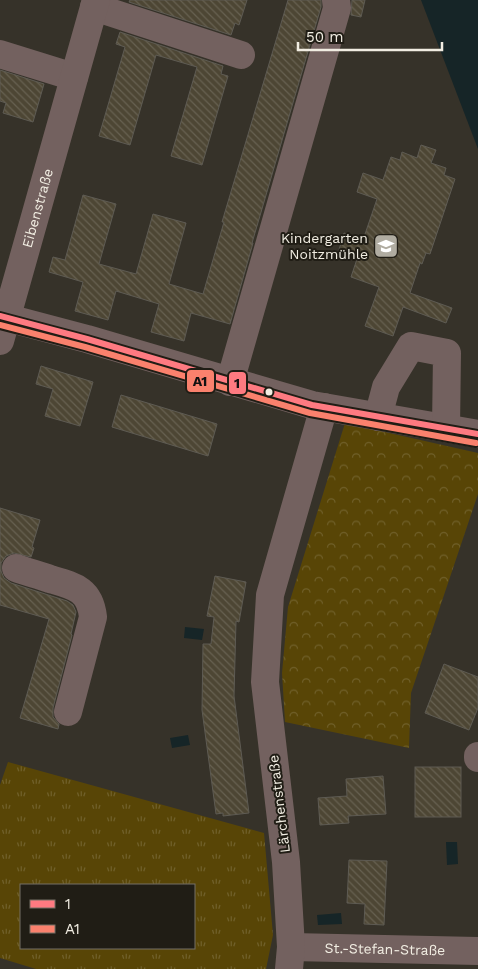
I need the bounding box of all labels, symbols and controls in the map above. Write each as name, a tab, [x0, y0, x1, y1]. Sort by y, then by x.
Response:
scale bar	[298, 20, 442, 52]
text: 50 m	[306, 28, 343, 46]
street label: Eibenstraße	[19, 167, 56, 250]
place label: Kindergarten Noitzmühle	[281, 230, 368, 262]
school or university icon: Kindergarten Noitzmühle	[373, 233, 399, 259]
line badge: A1	[186, 369, 215, 393]
line badge: 1	[228, 371, 247, 395]
text: A1	[193, 373, 207, 389]
text: 1	[234, 375, 240, 391]
unlabelled marker	[264, 387, 274, 397]
street label: Lärchenstraße	[265, 754, 293, 854]
legend	[20, 884, 195, 949]
text: 1	[65, 895, 71, 913]
text: A1	[65, 920, 80, 938]
street label: St.-Stefan-Straße	[325, 940, 445, 958]

